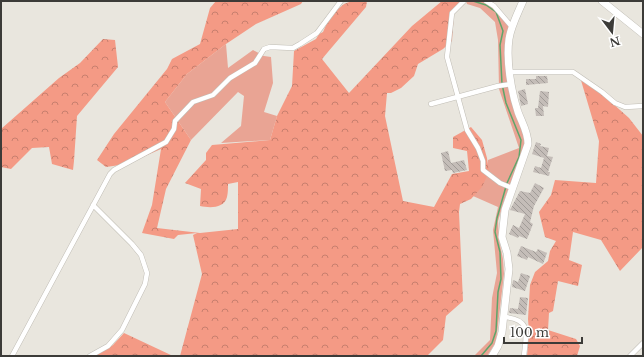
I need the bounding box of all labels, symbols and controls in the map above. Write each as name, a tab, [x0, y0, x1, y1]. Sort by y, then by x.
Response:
north arrow	[592, 12, 632, 52]
text: N	[607, 33, 622, 50]
scale bar	[504, 319, 582, 345]
text: 100 m	[510, 325, 549, 340]

